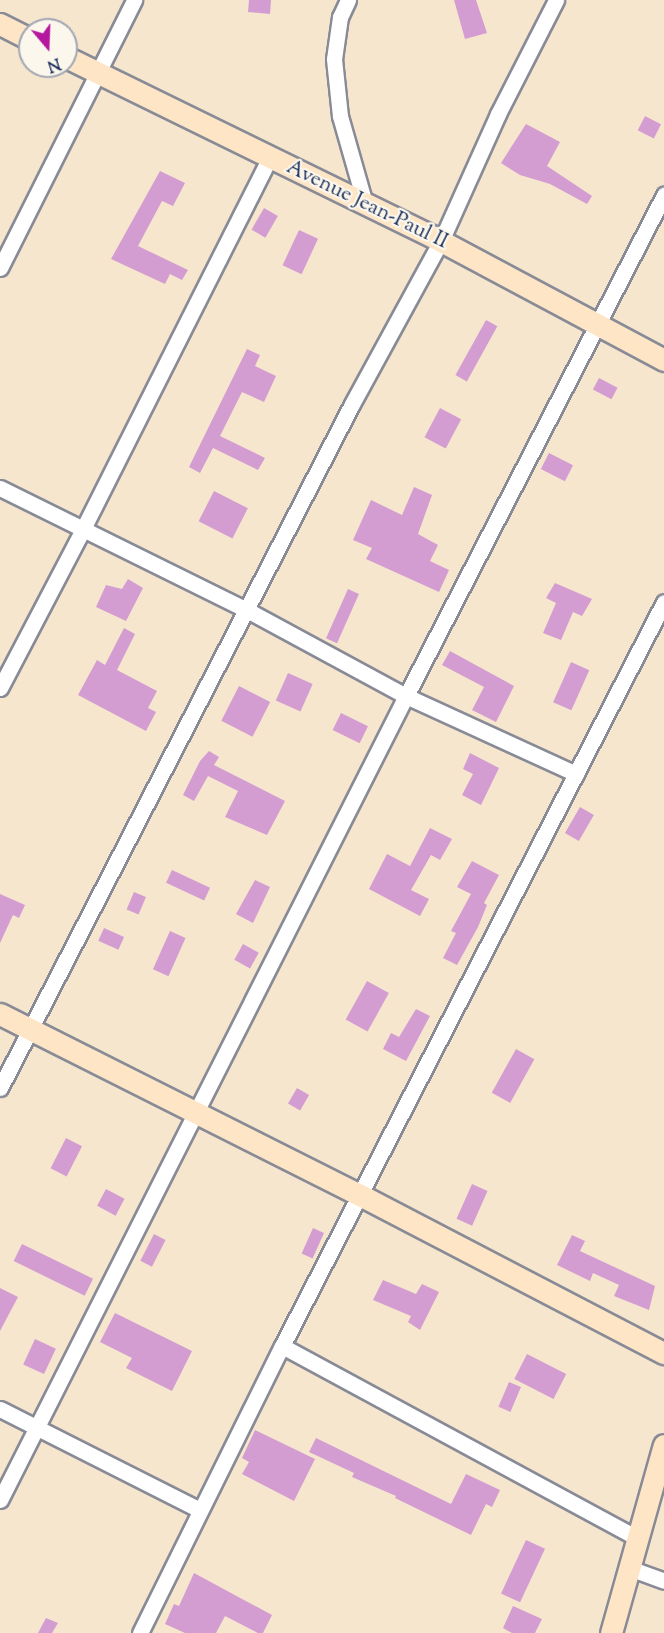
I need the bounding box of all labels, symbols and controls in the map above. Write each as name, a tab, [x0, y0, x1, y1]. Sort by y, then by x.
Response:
north arrow	[18, 18, 78, 78]
text: N	[44, 51, 63, 77]
street label: Avenue Jean-Paul II	[282, 155, 452, 255]

